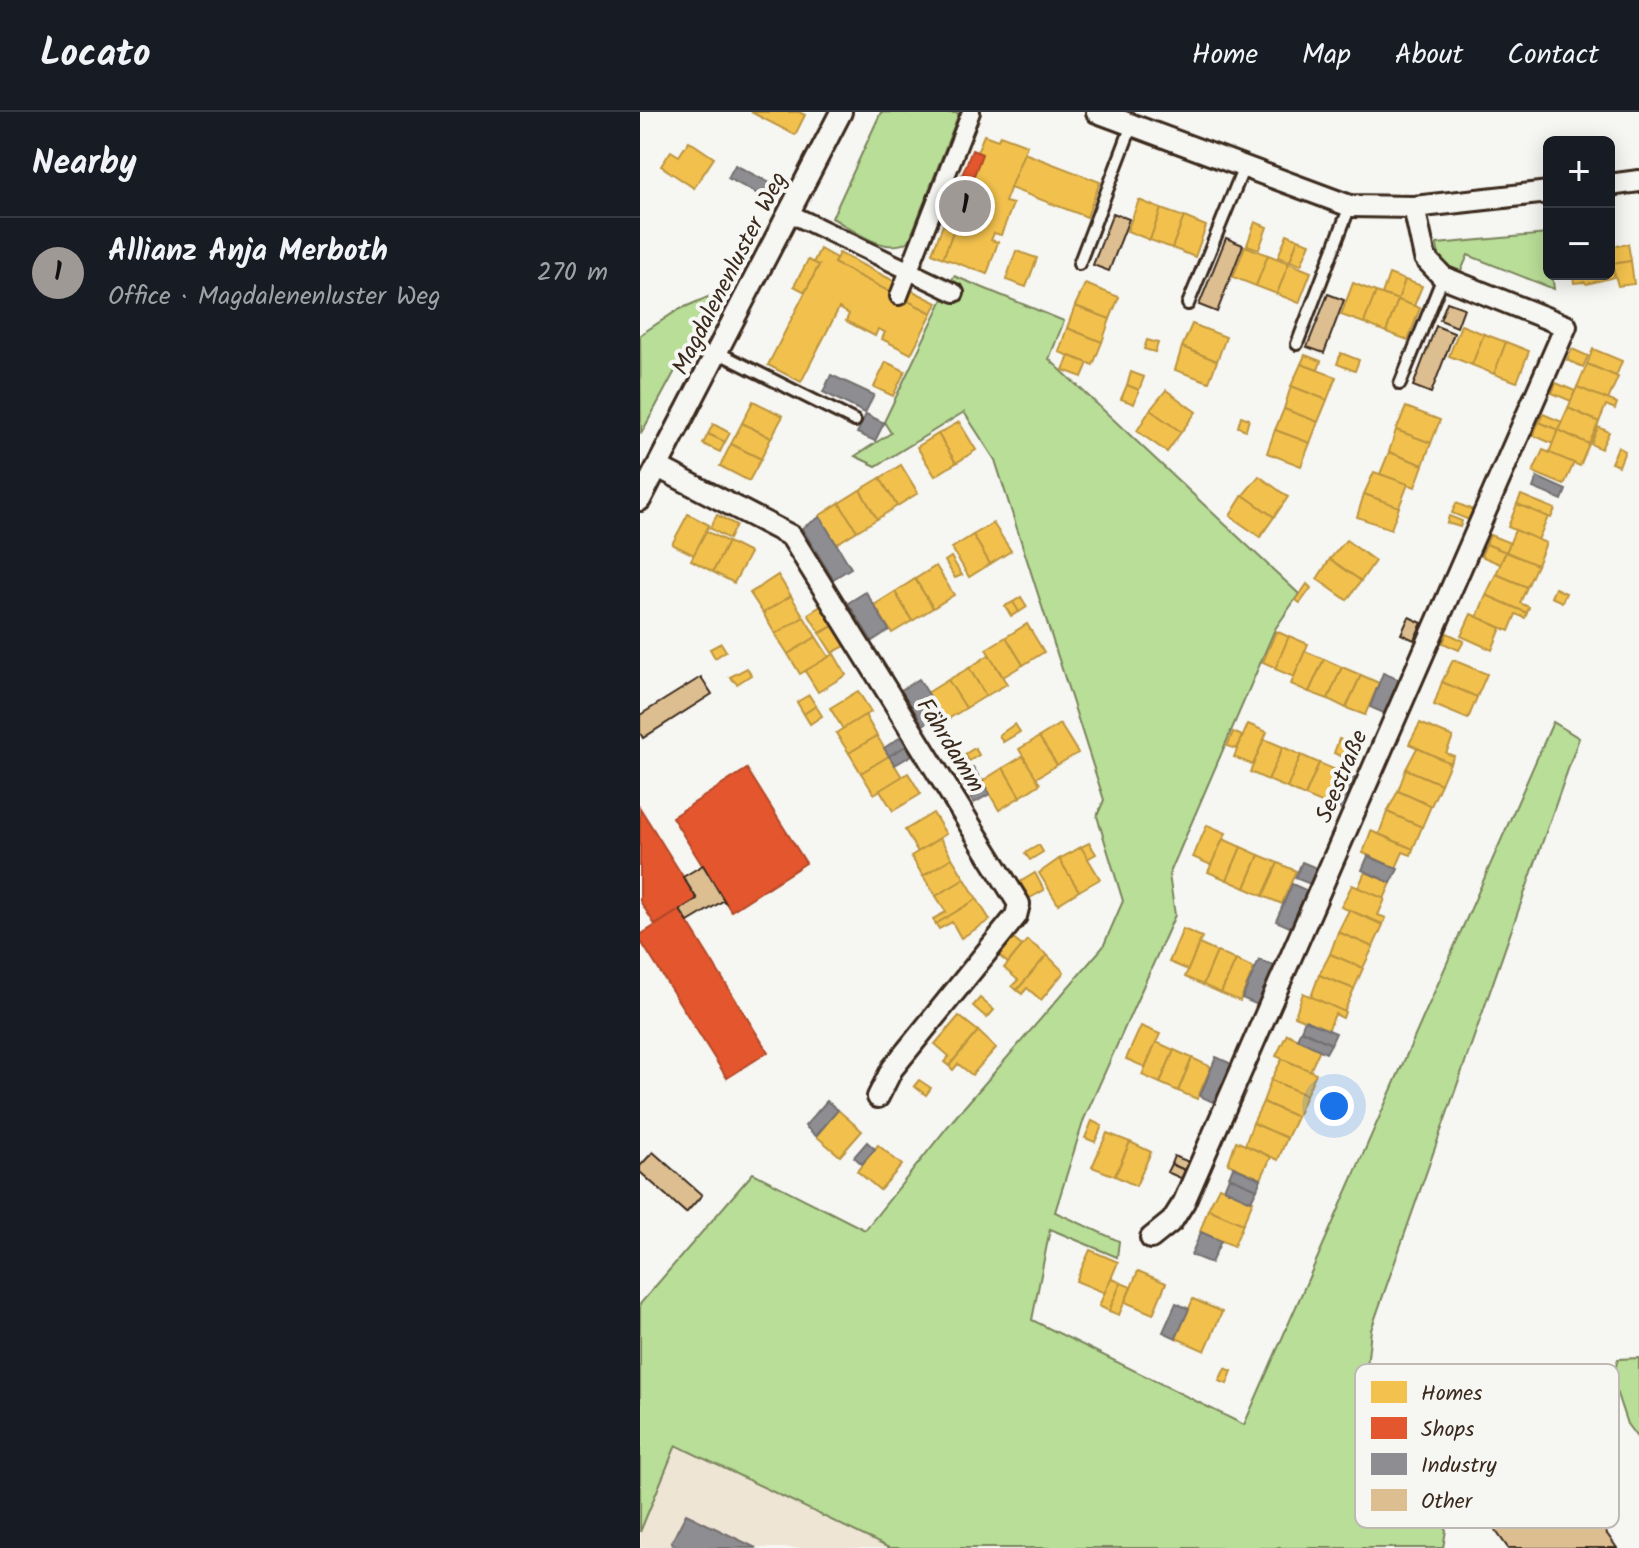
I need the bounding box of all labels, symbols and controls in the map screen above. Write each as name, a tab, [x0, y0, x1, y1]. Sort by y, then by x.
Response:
text: Locato	[40, 25, 151, 85]
text: Home	[1192, 33, 1258, 78]
text: Map	[1302, 33, 1351, 78]
text: About	[1395, 33, 1463, 78]
text: Contact	[1507, 33, 1599, 78]
map controls	[1543, 136, 1615, 280]
button: +	[1543, 136, 1615, 208]
text: Nearby	[32, 137, 137, 191]
street label: Magdalenenluster Weg	[662, 165, 799, 382]
pin: 1	[939, 176, 991, 236]
button: −	[1543, 208, 1615, 280]
text: Allianz Anja Merboth	[108, 228, 388, 276]
text: 1	[54, 252, 62, 294]
text: 270 m	[537, 252, 608, 294]
text: Office · Magdalenenluster Weg	[108, 276, 441, 318]
street label: Fährdamm	[905, 690, 994, 801]
street label: Seestraße	[1305, 724, 1380, 829]
your location	[1314, 1086, 1354, 1126]
legend	[1355, 1364, 1619, 1528]
text: Homes	[1421, 1377, 1483, 1412]
text: Shops	[1421, 1413, 1475, 1448]
text: Industry	[1421, 1449, 1497, 1484]
text: Other	[1421, 1485, 1474, 1520]

